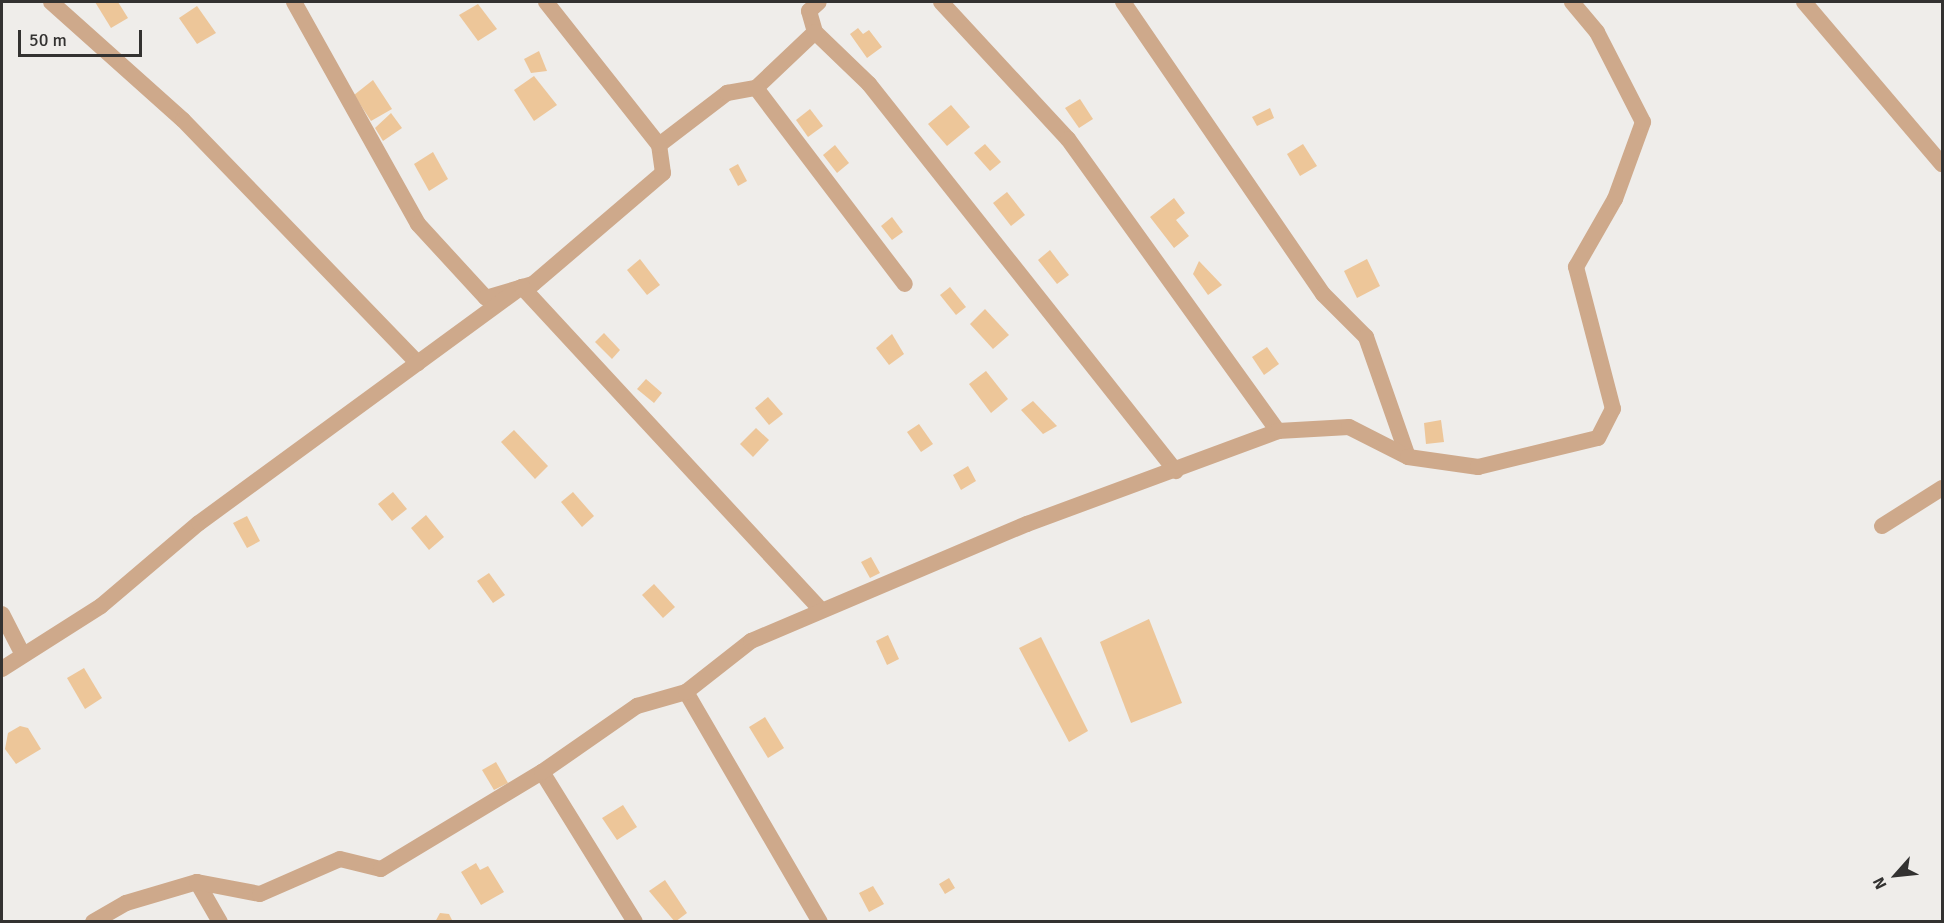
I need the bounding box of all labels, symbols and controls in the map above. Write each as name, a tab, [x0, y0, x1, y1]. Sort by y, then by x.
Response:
scale bar	[21, 18, 146, 56]
text: 50 m	[29, 29, 67, 51]
north arrow	[1866, 845, 1926, 905]
text: N	[1869, 874, 1891, 893]

